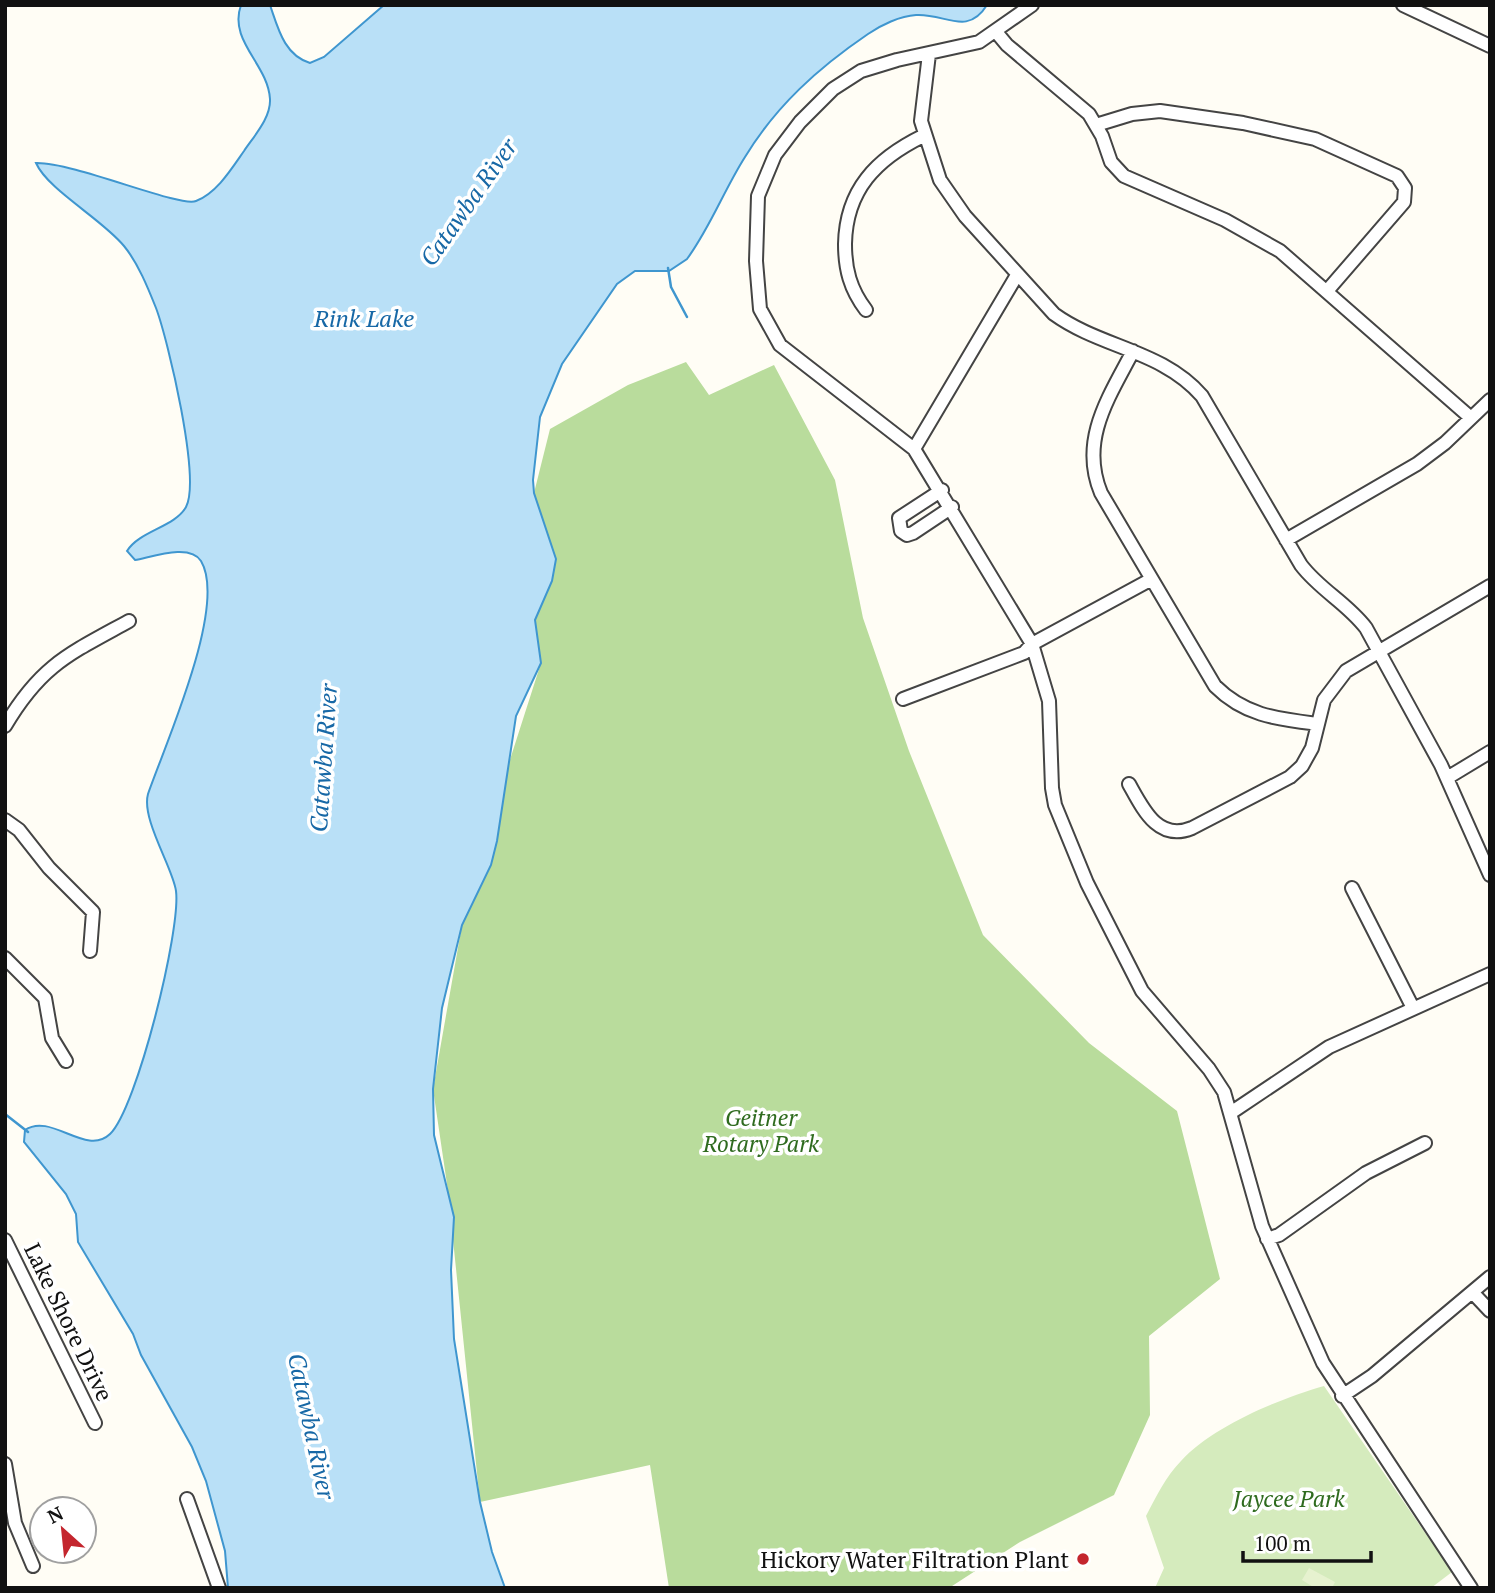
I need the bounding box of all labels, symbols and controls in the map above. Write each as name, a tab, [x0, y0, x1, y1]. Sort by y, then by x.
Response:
water label: Catawba River	[412, 130, 525, 272]
water label: Rink Lake	[313, 302, 414, 334]
water label: Catawba River	[302, 681, 344, 833]
park label: Geitner Rotary Park	[702, 1102, 820, 1159]
street label: Lake Shore Drive	[17, 1238, 121, 1406]
water label: Catawba River	[281, 1350, 343, 1504]
park label: Jaycee Park	[1232, 1483, 1346, 1514]
north arrow	[28, 1495, 98, 1565]
text: N	[43, 1500, 68, 1529]
scale bar	[1243, 1520, 1371, 1564]
text: 100 m	[1254, 1529, 1311, 1557]
place label: Hickory Water Filtration Plant	[761, 1544, 1069, 1575]
marker: Hickory Water Filtration Plant	[1075, 1551, 1091, 1567]

